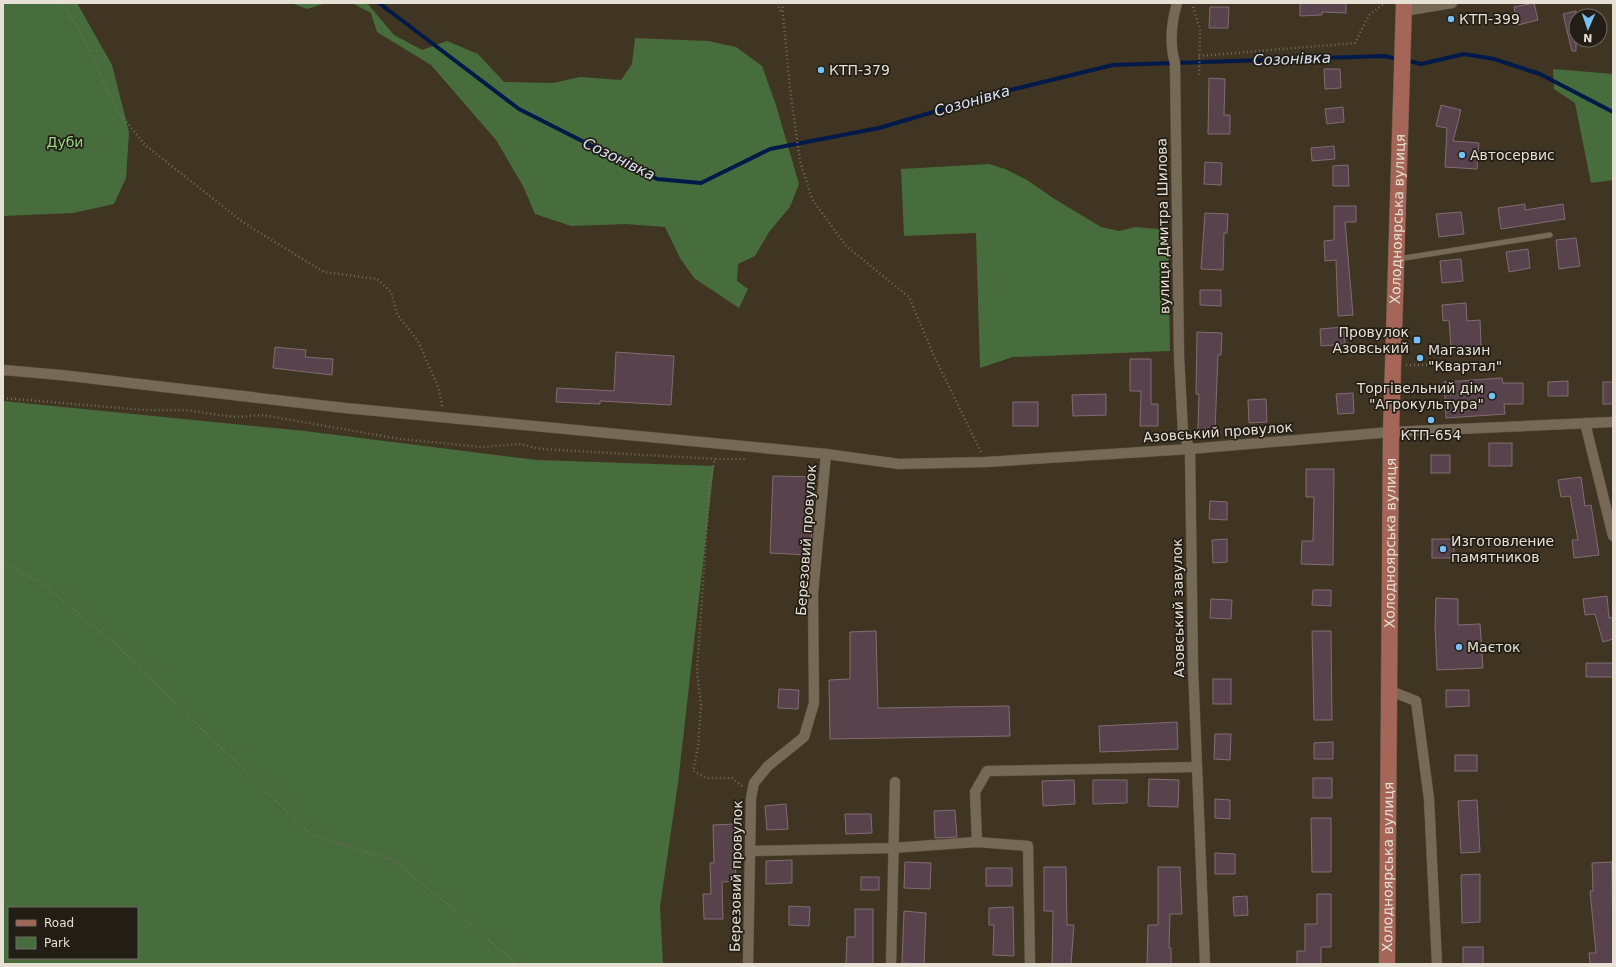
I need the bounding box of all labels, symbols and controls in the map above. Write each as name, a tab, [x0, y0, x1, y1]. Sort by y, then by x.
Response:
north arrow	[1568, 8, 1608, 48]
place label: КТП-399	[1459, 11, 1520, 27]
marker: КТП-399	[1446, 14, 1456, 24]
text: N	[1583, 31, 1593, 44]
water label: Созонівка	[1253, 49, 1331, 69]
place label: КТП-379	[829, 62, 890, 78]
marker: КТП-379	[816, 65, 826, 75]
water label: Созонівка	[932, 82, 1012, 120]
park label: Дуби	[47, 134, 83, 150]
water label: Созонівка	[580, 134, 658, 184]
street label: Холодноярська вулиця	[1387, 134, 1408, 305]
street label: вулиця Дмитра Шилова	[1153, 138, 1173, 314]
place label: Автосервис	[1470, 147, 1555, 163]
marker: Автосервис	[1457, 150, 1467, 160]
place label: Провулок Азовський	[1333, 324, 1409, 356]
marker: Провулок Азовський	[1412, 335, 1422, 345]
place label: Магазин "Квартал"	[1428, 342, 1502, 374]
marker: Магазин "Квартал"	[1415, 353, 1425, 363]
place label: Торгівельний дім "Агрокультура"	[1356, 380, 1484, 412]
marker: Торгівельний дім "Агрокультура"	[1487, 391, 1497, 401]
marker: КТП-654	[1426, 415, 1436, 425]
street label: Азовський провулок	[1143, 419, 1293, 445]
place label: КТП-654	[1401, 427, 1461, 443]
street label: Холодноярська вулиця	[1382, 458, 1399, 628]
street label: Березовий провулок	[793, 464, 819, 616]
place label: Изготовление памятников	[1451, 533, 1554, 565]
street label: Азовський завулок	[1169, 538, 1187, 678]
marker: Изготовление памятников	[1438, 544, 1448, 554]
place label: Маєток	[1467, 639, 1521, 655]
marker: Маєток	[1454, 642, 1464, 652]
street label: Холодноярська вулиця	[1379, 782, 1396, 952]
street label: Березовий провулок	[727, 800, 745, 952]
legend	[8, 907, 138, 959]
text: Road	[44, 916, 74, 930]
text: Park	[44, 936, 70, 950]

